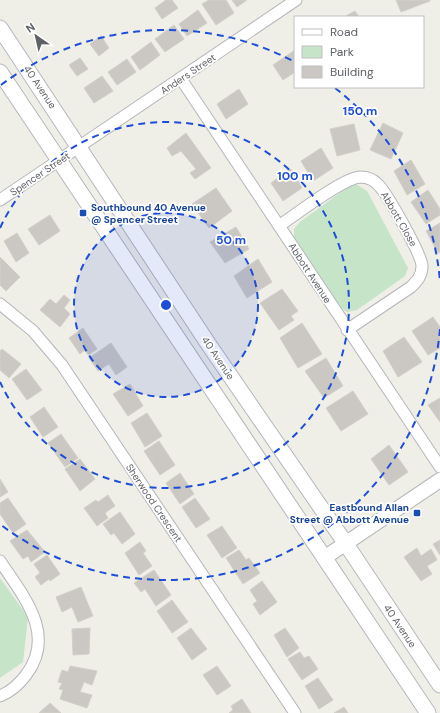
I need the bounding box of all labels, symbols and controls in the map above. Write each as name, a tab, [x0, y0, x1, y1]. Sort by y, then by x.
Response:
north arrow	[16, 16, 56, 56]
legend	[294, 16, 424, 88]
text: N	[23, 20, 38, 36]
text: Road	[330, 24, 358, 40]
text: Park	[330, 44, 354, 60]
street label: Anders Street	[158, 51, 218, 97]
street label: 40 Avenue	[21, 63, 59, 111]
text: Building	[330, 64, 374, 80]
text: 150 m	[343, 103, 377, 119]
street label: Spencer Street	[8, 149, 73, 199]
text: 100 m	[277, 168, 313, 184]
street label: Abbott Close	[378, 189, 420, 249]
place label: Southbound 40 Avenue @ Spencer Street	[91, 201, 206, 226]
marker: Southbound 40 Avenue @ Spencer Street	[78, 208, 88, 218]
text: 50 m	[216, 232, 246, 248]
street label: Abbott Avenue	[286, 240, 335, 306]
centre of rings	[159, 298, 173, 312]
street label: 40 Avenue	[199, 334, 237, 382]
street label: Sherwood Crescent	[123, 461, 185, 545]
place label: Eastbound Allan Street @ Abbott Avenue	[290, 501, 409, 526]
marker: Eastbound Allan Street @ Abbott Avenue	[412, 508, 422, 518]
street label: 40 Avenue	[381, 602, 419, 650]

